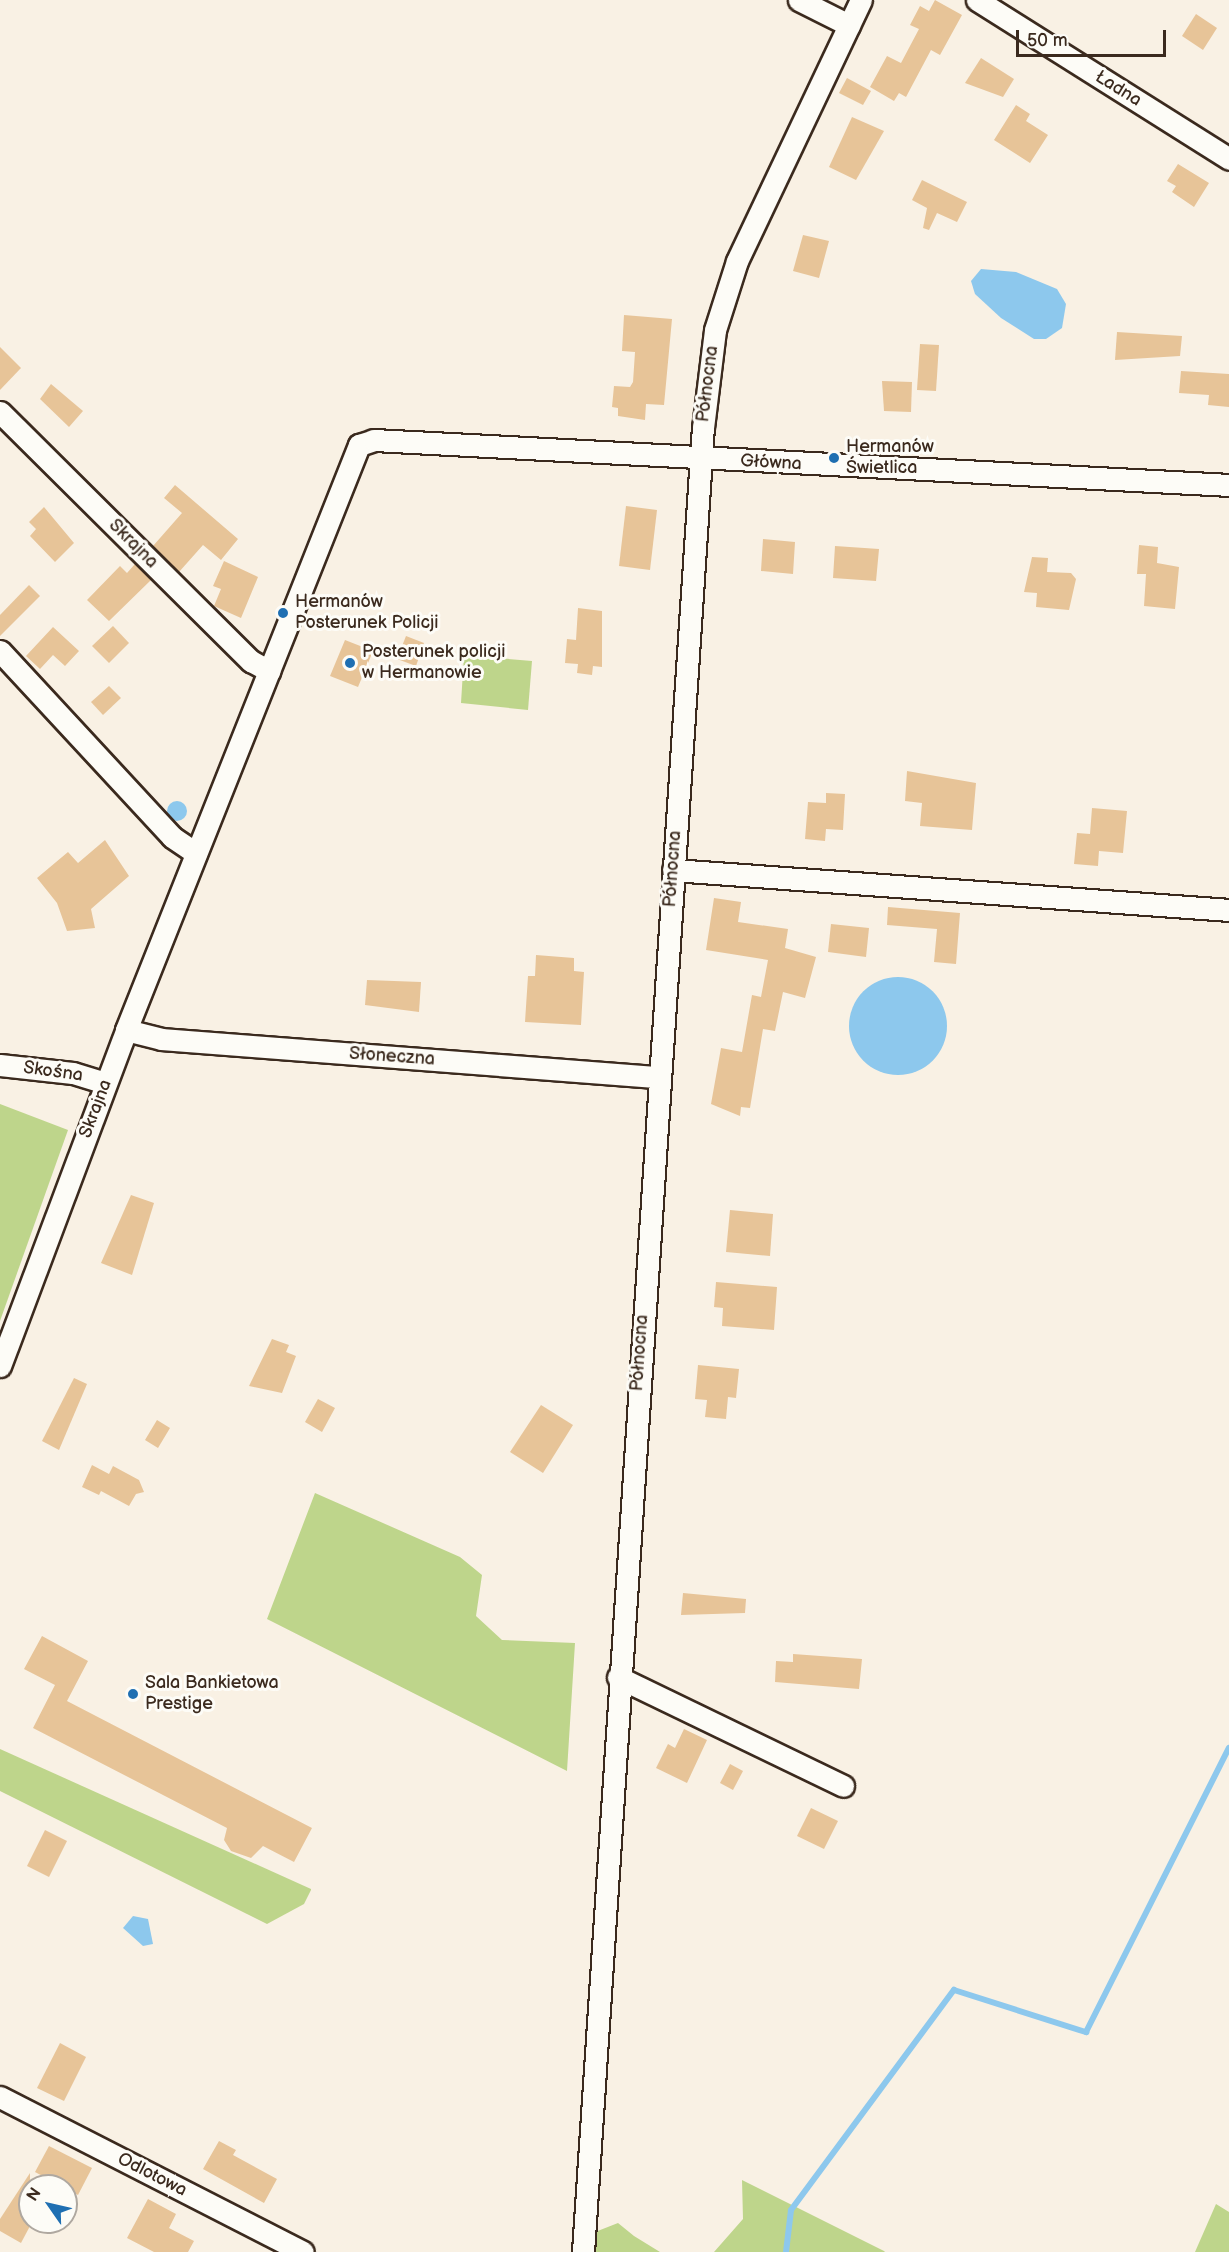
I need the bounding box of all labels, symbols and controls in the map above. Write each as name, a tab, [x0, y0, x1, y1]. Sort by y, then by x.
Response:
scale bar	[1019, 18, 1169, 56]
text: 50 m	[1027, 30, 1068, 51]
street label: Ładna	[1091, 66, 1145, 112]
street label: Północna	[693, 345, 723, 423]
place label: Hermanów Świetlica	[846, 437, 934, 480]
street label: Główna	[740, 451, 802, 475]
marker: Hermanów Świetlica	[827, 451, 841, 465]
street label: Skrajna	[104, 515, 162, 573]
place label: Hermanów Posterunek Policji	[295, 592, 439, 634]
marker: Hermanów Posterunek Policji	[276, 606, 290, 620]
place label: Posterunek policji w Hermanowie	[362, 642, 505, 684]
marker: Posterunek policji w Hermanowie	[343, 656, 357, 670]
street label: Północna	[660, 830, 686, 908]
street label: Słoneczna	[348, 1043, 436, 1071]
street label: Skośna	[22, 1057, 84, 1087]
street label: Skrajna	[75, 1077, 117, 1141]
street label: Północna	[627, 1314, 653, 1392]
place label: Sala Bankietowa Prestige	[145, 1673, 279, 1716]
marker: Sala Bankietowa Prestige	[126, 1687, 140, 1701]
street label: Odlotowa	[114, 2148, 190, 2202]
north arrow	[18, 2174, 78, 2234]
text: N	[23, 2184, 46, 2205]

